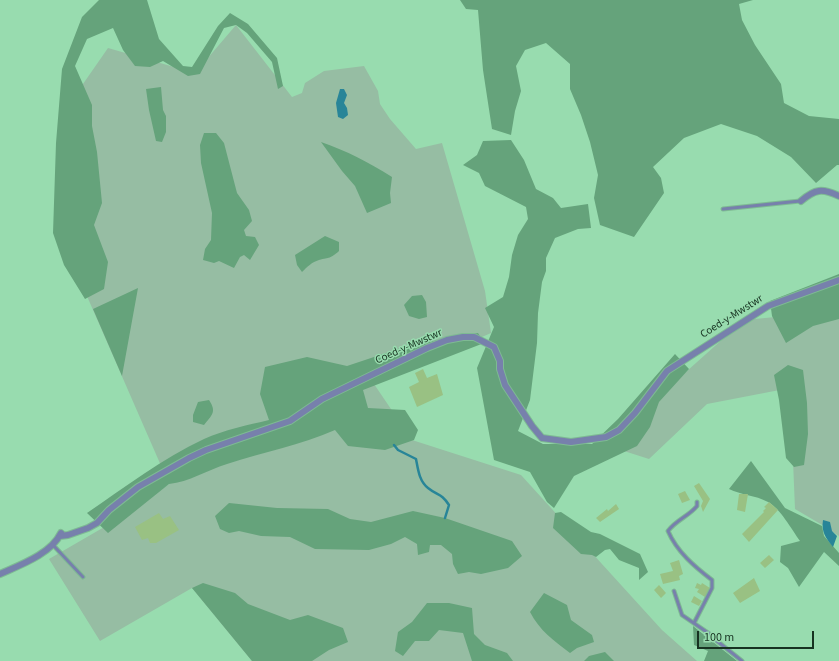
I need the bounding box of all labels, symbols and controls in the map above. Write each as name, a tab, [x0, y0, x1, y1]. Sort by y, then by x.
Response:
street label: Coed-y-Mwstwr	[698, 292, 766, 342]
street label: Coed-y-Mwstwr	[374, 326, 444, 368]
scale bar	[699, 623, 816, 649]
text: 100 m	[704, 629, 734, 646]

